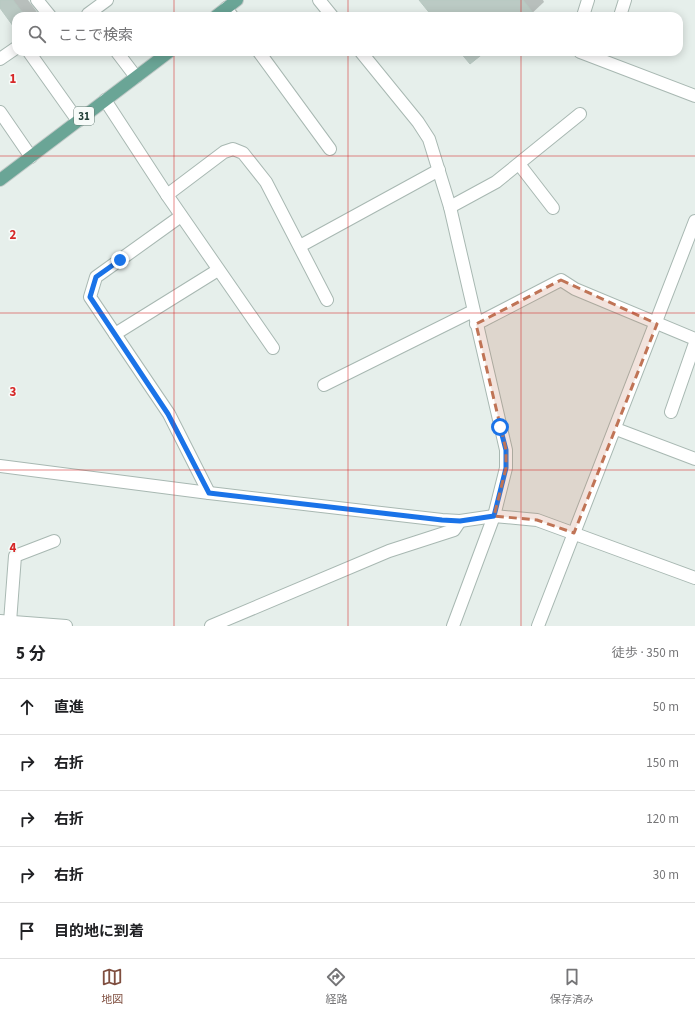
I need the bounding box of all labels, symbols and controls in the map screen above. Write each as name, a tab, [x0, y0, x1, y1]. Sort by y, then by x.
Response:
search box	[12, 12, 683, 56]
icon: search	[26, 23, 48, 45]
text: ここで検索	[58, 25, 133, 46]
text: 1	[10, 70, 17, 88]
road number: 31	[74, 107, 94, 125]
text: 2	[10, 226, 17, 244]
route end	[111, 251, 129, 269]
text: 3	[10, 383, 17, 401]
route start	[491, 418, 509, 436]
text: 4	[10, 539, 17, 557]
text: 5 分	[16, 642, 45, 666]
text: 徒歩 · 350 m	[612, 644, 679, 662]
icon: ahead	[16, 696, 38, 718]
text: 直進	[54, 697, 84, 718]
text: 50 m	[653, 698, 679, 716]
icon: right	[16, 752, 38, 774]
text: 右折	[54, 753, 84, 774]
text: 150 m	[646, 754, 679, 772]
icon: right	[16, 808, 38, 830]
text: 右折	[54, 809, 84, 830]
text: 120 m	[646, 810, 679, 828]
icon: right	[16, 864, 38, 886]
text: 右折	[54, 865, 84, 886]
text: 30 m	[653, 866, 679, 884]
icon: arrive	[16, 920, 38, 942]
text: 目的地に到着	[54, 921, 144, 942]
tab: 地図	[101, 966, 123, 1007]
tab: 経路	[325, 966, 347, 1007]
tab: 保存済み	[550, 966, 594, 1007]

